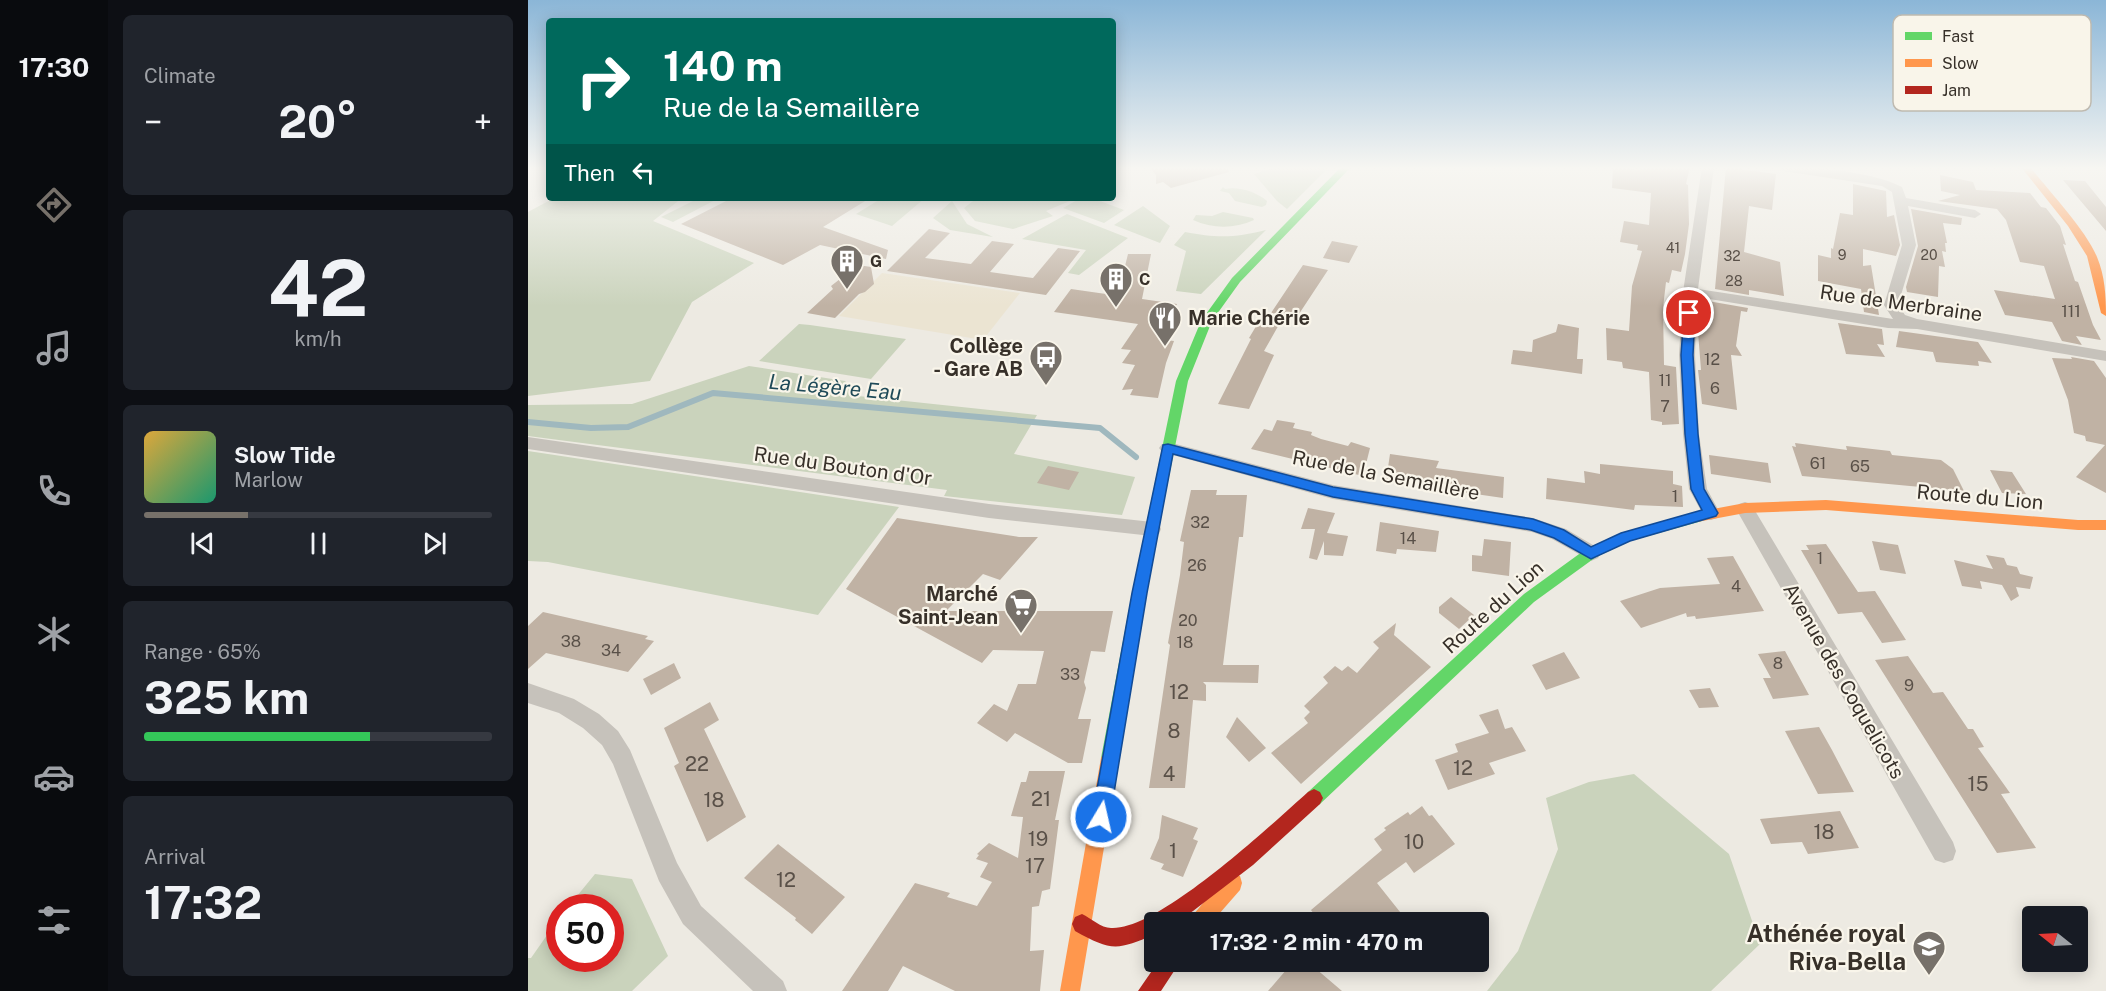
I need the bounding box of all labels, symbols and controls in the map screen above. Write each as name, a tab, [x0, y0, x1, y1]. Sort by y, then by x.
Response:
legend	[1893, 15, 2091, 111]
text: Fast	[1942, 27, 1974, 46]
text: 140 m	[663, 41, 783, 90]
icon: right	[564, 42, 642, 120]
text: 17:30	[18, 51, 90, 83]
text: Slow	[1942, 54, 1979, 73]
text: Climate	[144, 64, 216, 88]
text: Jam	[1942, 81, 1971, 100]
text: Rue de la Semaillère	[663, 91, 920, 123]
text: 20°	[279, 95, 357, 148]
text: −	[144, 103, 162, 141]
text: +	[474, 103, 492, 141]
icon: left	[627, 156, 660, 189]
text: Then	[564, 160, 615, 186]
icon: directions	[33, 184, 75, 226]
house number: 41	[1666, 240, 1680, 256]
text: 42	[268, 242, 368, 334]
building icon: G	[829, 243, 865, 290]
house number: 9	[1838, 247, 1847, 263]
house number: 20	[1921, 247, 1937, 263]
house number: 32	[1723, 248, 1741, 264]
place label: G	[870, 252, 882, 271]
building icon: C	[1098, 261, 1134, 308]
place label: C	[1139, 270, 1151, 289]
house number: 28	[1725, 273, 1743, 289]
street label: Rue de Merbraine	[1818, 280, 1984, 326]
pin	[1663, 287, 1714, 338]
icon: arrive	[1672, 296, 1705, 329]
restaurant icon: Marie Chérie	[1147, 300, 1183, 347]
house number: 111	[2061, 302, 2081, 321]
place label: Marie Chérie	[1188, 306, 1310, 330]
icon: music	[33, 327, 75, 369]
text: km/h	[294, 327, 342, 351]
place label: Collège - Gare AB	[933, 334, 1023, 381]
bus stop icon: Collège - Gare AB	[1028, 339, 1064, 386]
house number: 12	[1704, 350, 1720, 369]
water label: La Légère Eau	[767, 369, 903, 405]
house number: 11	[1658, 371, 1672, 390]
house number: 6	[1710, 379, 1720, 398]
house number: 7	[1660, 397, 1670, 416]
text: Slow Tide	[234, 442, 336, 468]
street label: Rue du Bouton d'Or	[752, 442, 934, 490]
street label: Rue de la Semaillère	[1290, 445, 1482, 505]
house number: 61	[1810, 454, 1826, 473]
house number: 65	[1850, 457, 1870, 476]
text: Marlow	[234, 468, 303, 492]
icon: phone	[33, 470, 75, 512]
street label: Route du Lion	[1916, 480, 2044, 514]
house number: 1	[1672, 487, 1678, 506]
house number: 32	[1190, 513, 1210, 532]
icon: previous	[186, 527, 219, 560]
icon: pause	[302, 527, 335, 560]
icon: next	[418, 527, 451, 560]
house number: 14	[1400, 529, 1416, 548]
house number: 1	[1817, 549, 1823, 568]
house number: 26	[1187, 556, 1207, 575]
street label: Route du Lion	[1438, 556, 1548, 658]
house number: 4	[1731, 577, 1741, 596]
street label: Avenue des Coquelicots	[1778, 579, 1910, 783]
place label: Marché Saint-Jean	[898, 582, 998, 629]
supermarket icon: Marché Saint-Jean	[1003, 587, 1039, 634]
house number: 20	[1178, 611, 1198, 630]
icon: climate	[33, 613, 75, 655]
house number: 38	[561, 632, 581, 651]
house number: 18	[1177, 633, 1193, 652]
text: Range · 65%	[144, 640, 261, 664]
house number: 34	[601, 641, 621, 660]
house number: 8	[1773, 654, 1783, 673]
house number: 33	[1060, 665, 1080, 684]
text: 325 km	[144, 671, 309, 724]
house number: 9	[1904, 676, 1914, 695]
house number: 12	[1169, 680, 1189, 704]
house number: 8	[1168, 719, 1180, 743]
house number: 22	[685, 752, 709, 776]
icon: car	[33, 756, 75, 798]
house number: 12	[1453, 756, 1473, 780]
house number: 4	[1163, 762, 1175, 786]
house number: 15	[1968, 772, 1988, 796]
position arrow	[1069, 785, 1133, 849]
house number: 21	[1031, 787, 1051, 811]
house number: 18	[703, 788, 725, 812]
house number: 18	[1813, 820, 1835, 844]
house number: 19	[1028, 827, 1048, 851]
house number: 10	[1404, 830, 1424, 854]
house number: 1	[1169, 839, 1177, 863]
text: Arrival	[144, 845, 206, 869]
house number: 17	[1025, 854, 1045, 878]
house number: 12	[776, 868, 796, 892]
text: 17:32	[144, 876, 262, 929]
speed limit sign: 50	[546, 894, 624, 972]
icon: filters	[33, 899, 75, 941]
north arrow	[2022, 906, 2088, 972]
map controls	[2022, 906, 2088, 972]
place label: Athénée royal Riva-Bella	[1747, 919, 1906, 975]
text: 17:32 · 2 min · 470 m	[1210, 929, 1423, 955]
school or university icon: Athénée royal Riva-Bella	[1911, 929, 1947, 976]

